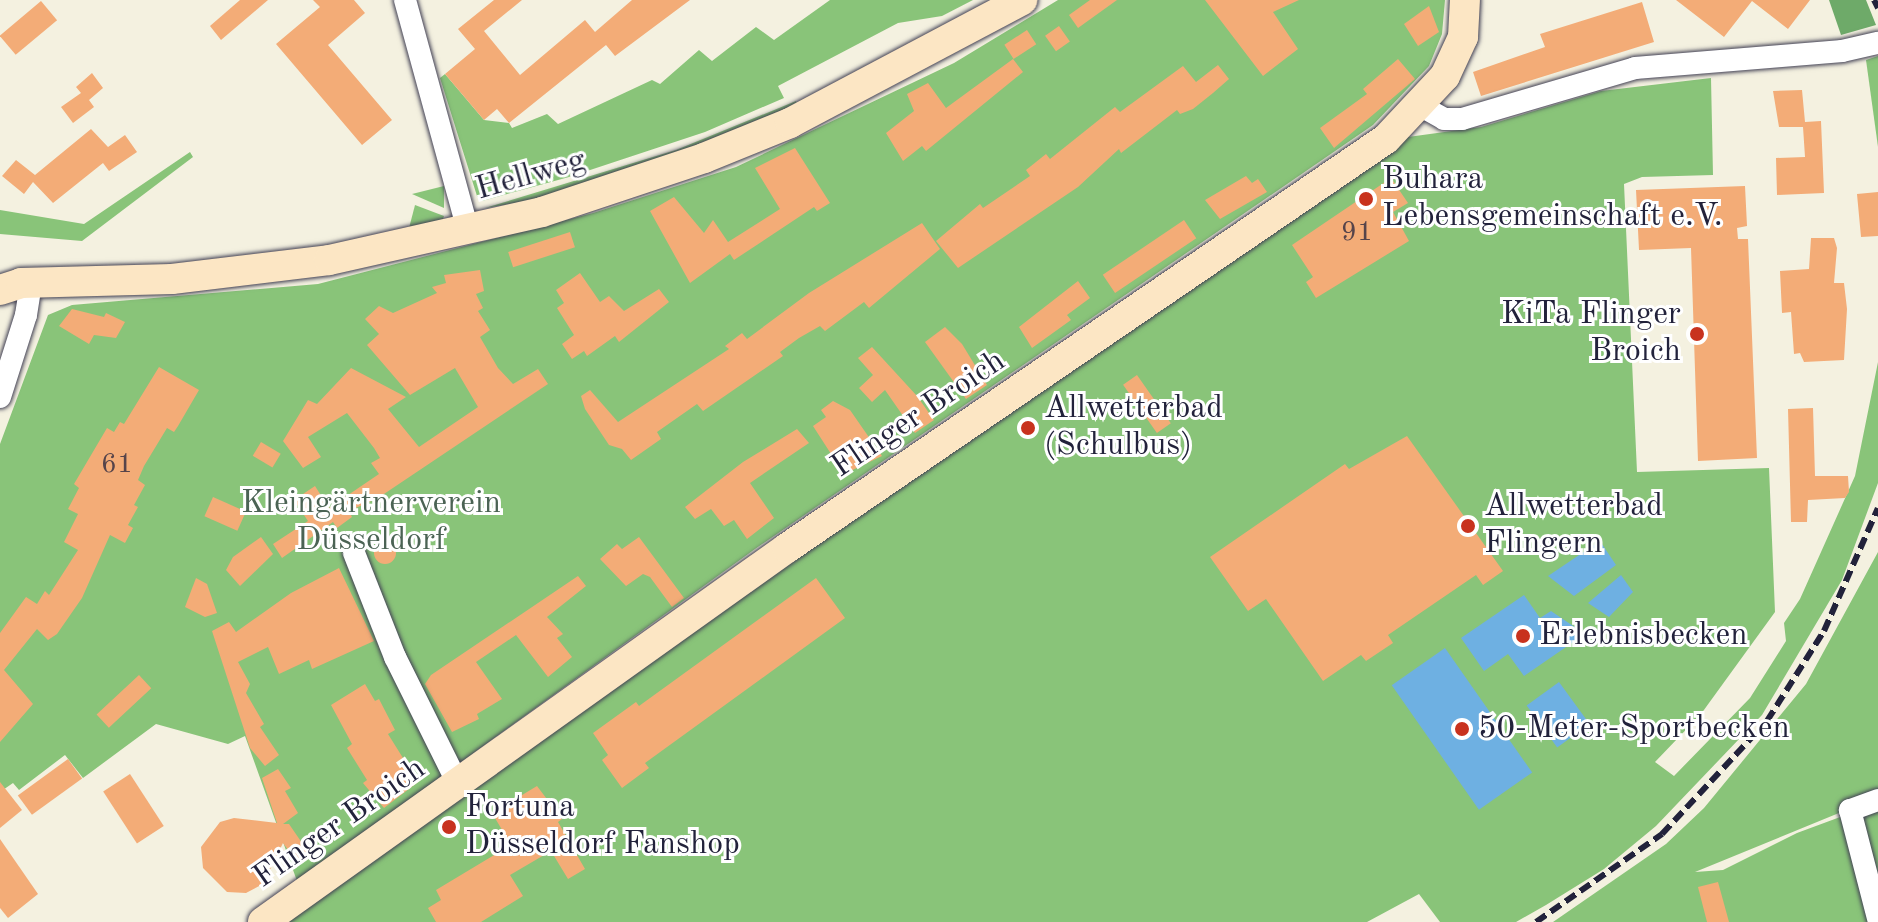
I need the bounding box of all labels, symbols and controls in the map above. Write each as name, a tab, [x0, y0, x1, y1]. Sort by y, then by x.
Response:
street label: Hellweg	[472, 142, 590, 210]
place label: Buhara Lebensgemeinschaft e.V.	[1382, 162, 1723, 237]
marker: Buhara Lebensgemeinschaft e.V.	[1357, 190, 1375, 208]
house number: 91	[1341, 216, 1373, 250]
place label: KiTa Flinger Broich	[1501, 297, 1681, 372]
marker: KiTa Flinger Broich	[1688, 325, 1706, 343]
street label: Flinger Broich	[825, 343, 1013, 487]
place label: Allwetterbad (Schulbus)	[1044, 391, 1223, 466]
marker: Allwetterbad (Schulbus)	[1019, 419, 1037, 437]
house number: 61	[101, 448, 133, 482]
park label: Kleingärtnerverein Düsseldorf	[241, 486, 501, 561]
place label: Allwetterbad Flingern	[1484, 489, 1663, 564]
marker: Allwetterbad Flingern	[1459, 517, 1477, 535]
place label: Erlebnisbecken	[1539, 617, 1747, 655]
marker: Erlebnisbecken	[1514, 627, 1532, 645]
place label: 50-Meter-Sportbecken	[1478, 710, 1790, 748]
marker: 50-Meter-Sportbecken	[1453, 720, 1471, 738]
street label: Flinger Broich	[247, 751, 433, 897]
place label: Fortuna Düsseldorf Fanshop	[465, 790, 740, 865]
marker: Fortuna Düsseldorf Fanshop	[440, 818, 458, 836]

